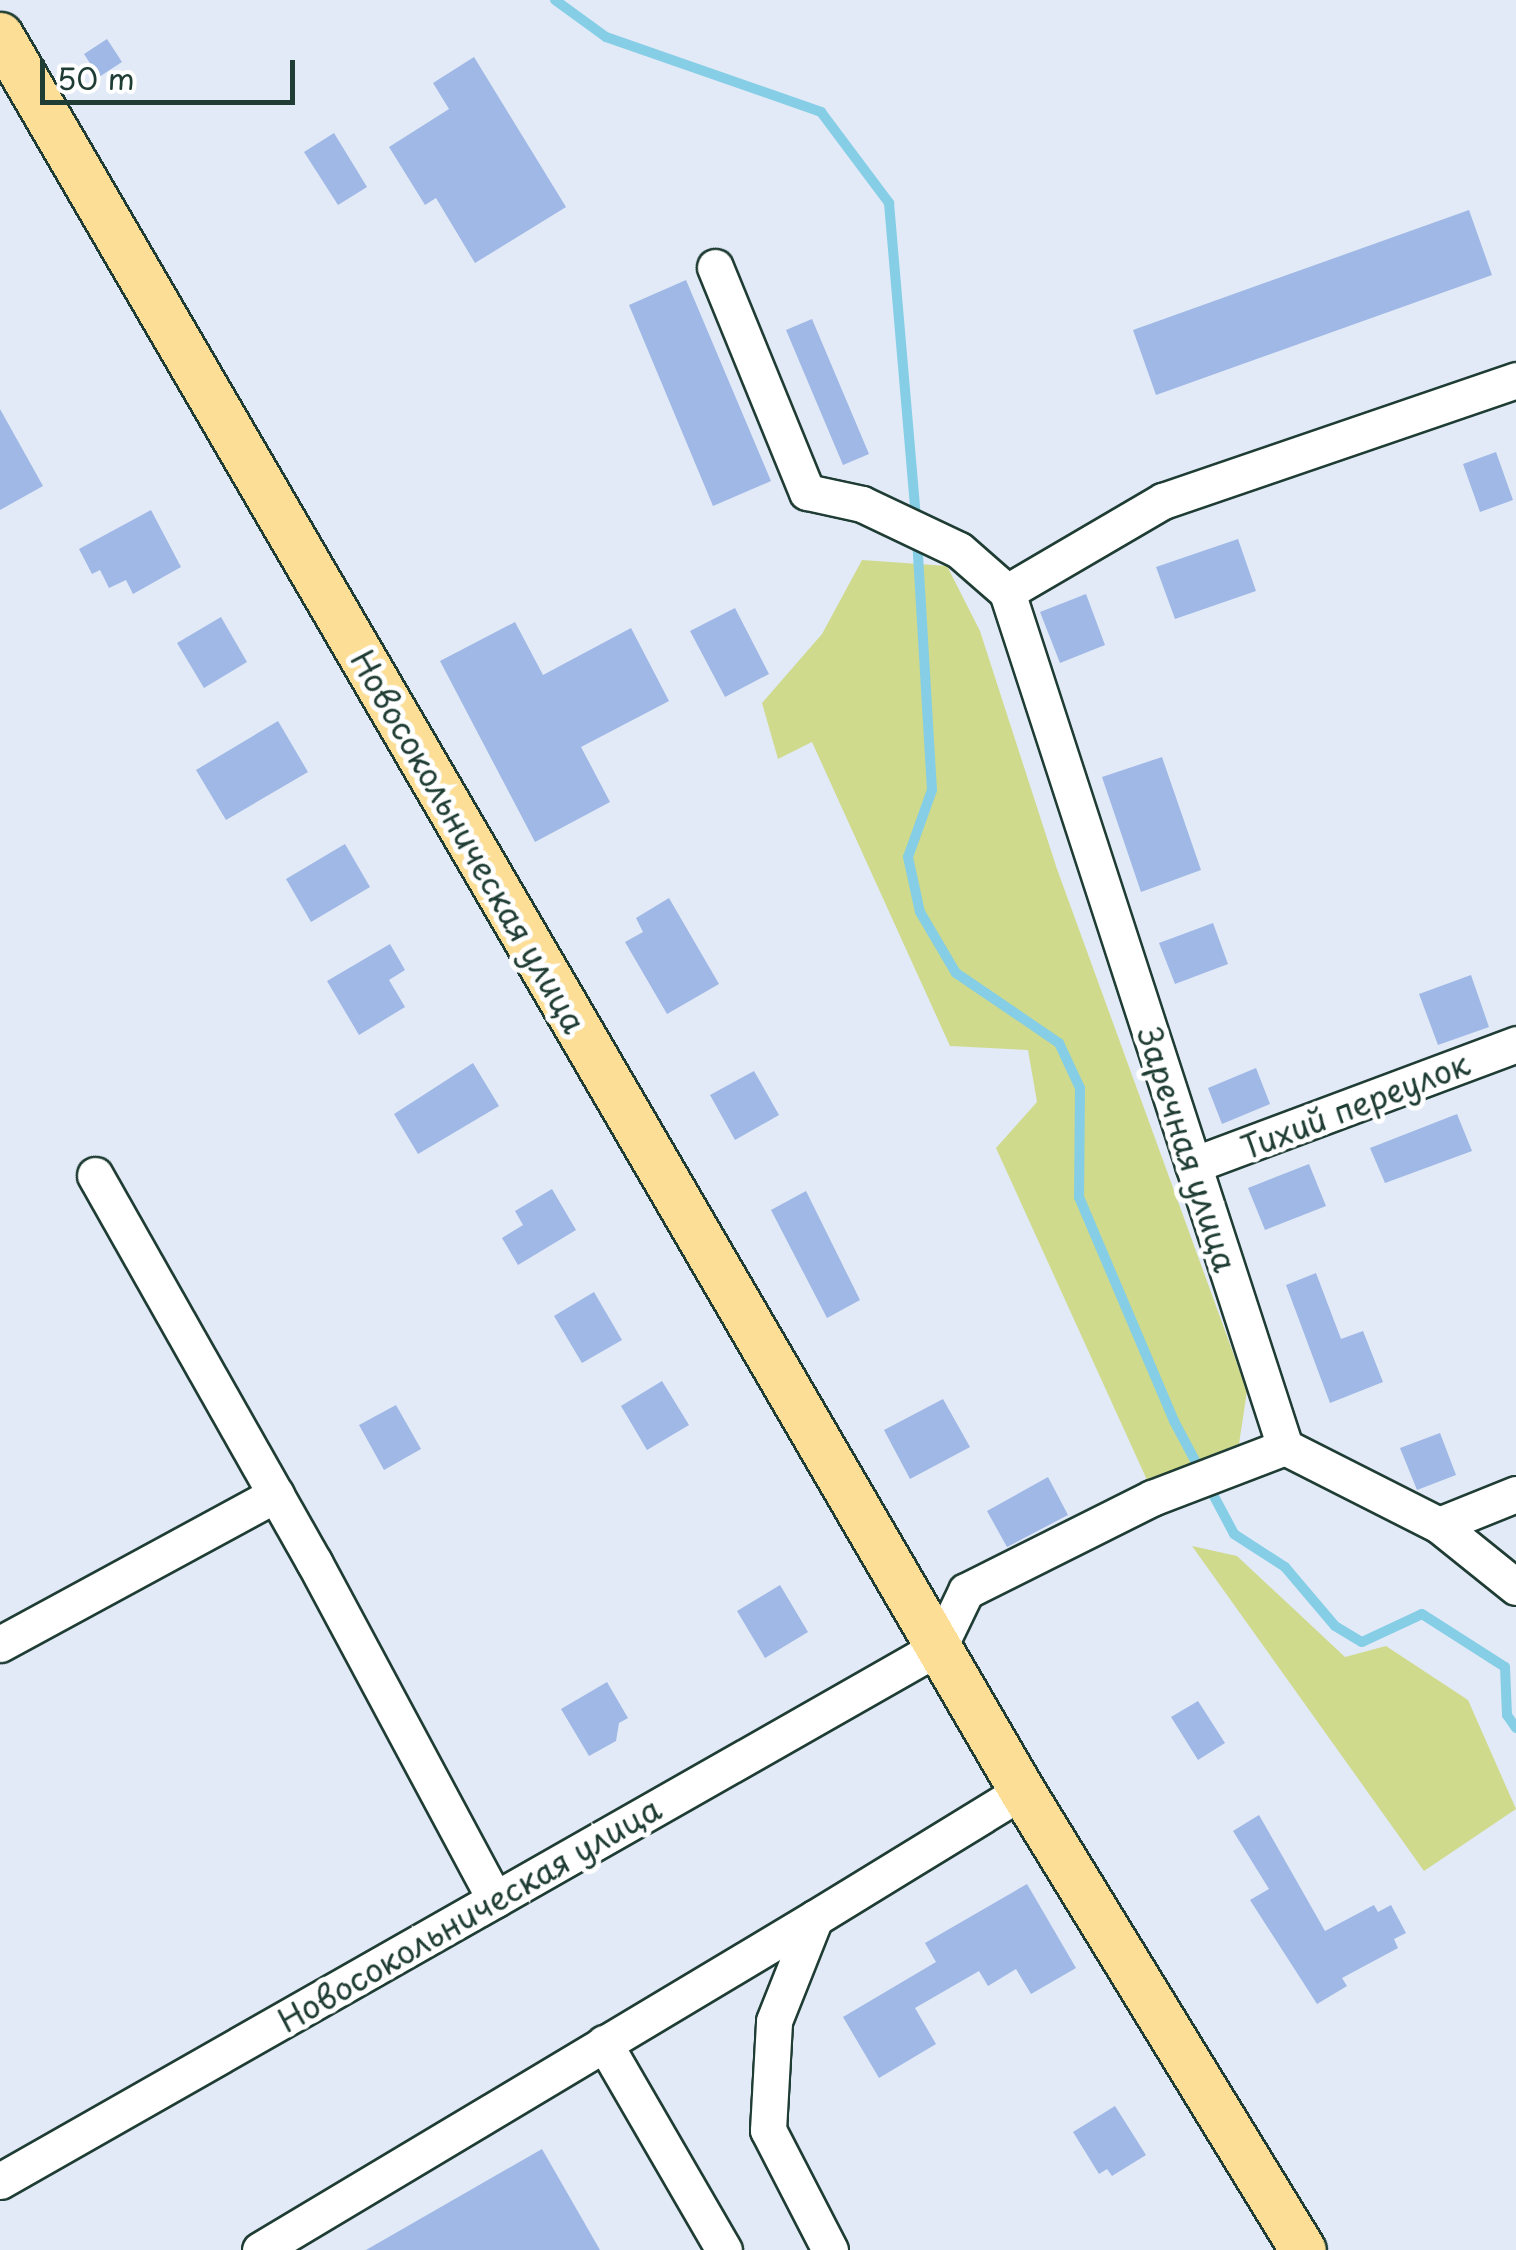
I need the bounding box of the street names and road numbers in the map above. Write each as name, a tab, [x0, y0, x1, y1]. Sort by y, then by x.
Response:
street label: Новосокольническая улица	[343, 642, 595, 1040]
street label: Заречная улица	[1130, 1021, 1246, 1277]
street label: Тихий переулок	[1235, 1044, 1475, 1166]
street label: Новосокольническая улица	[270, 1788, 668, 2040]

